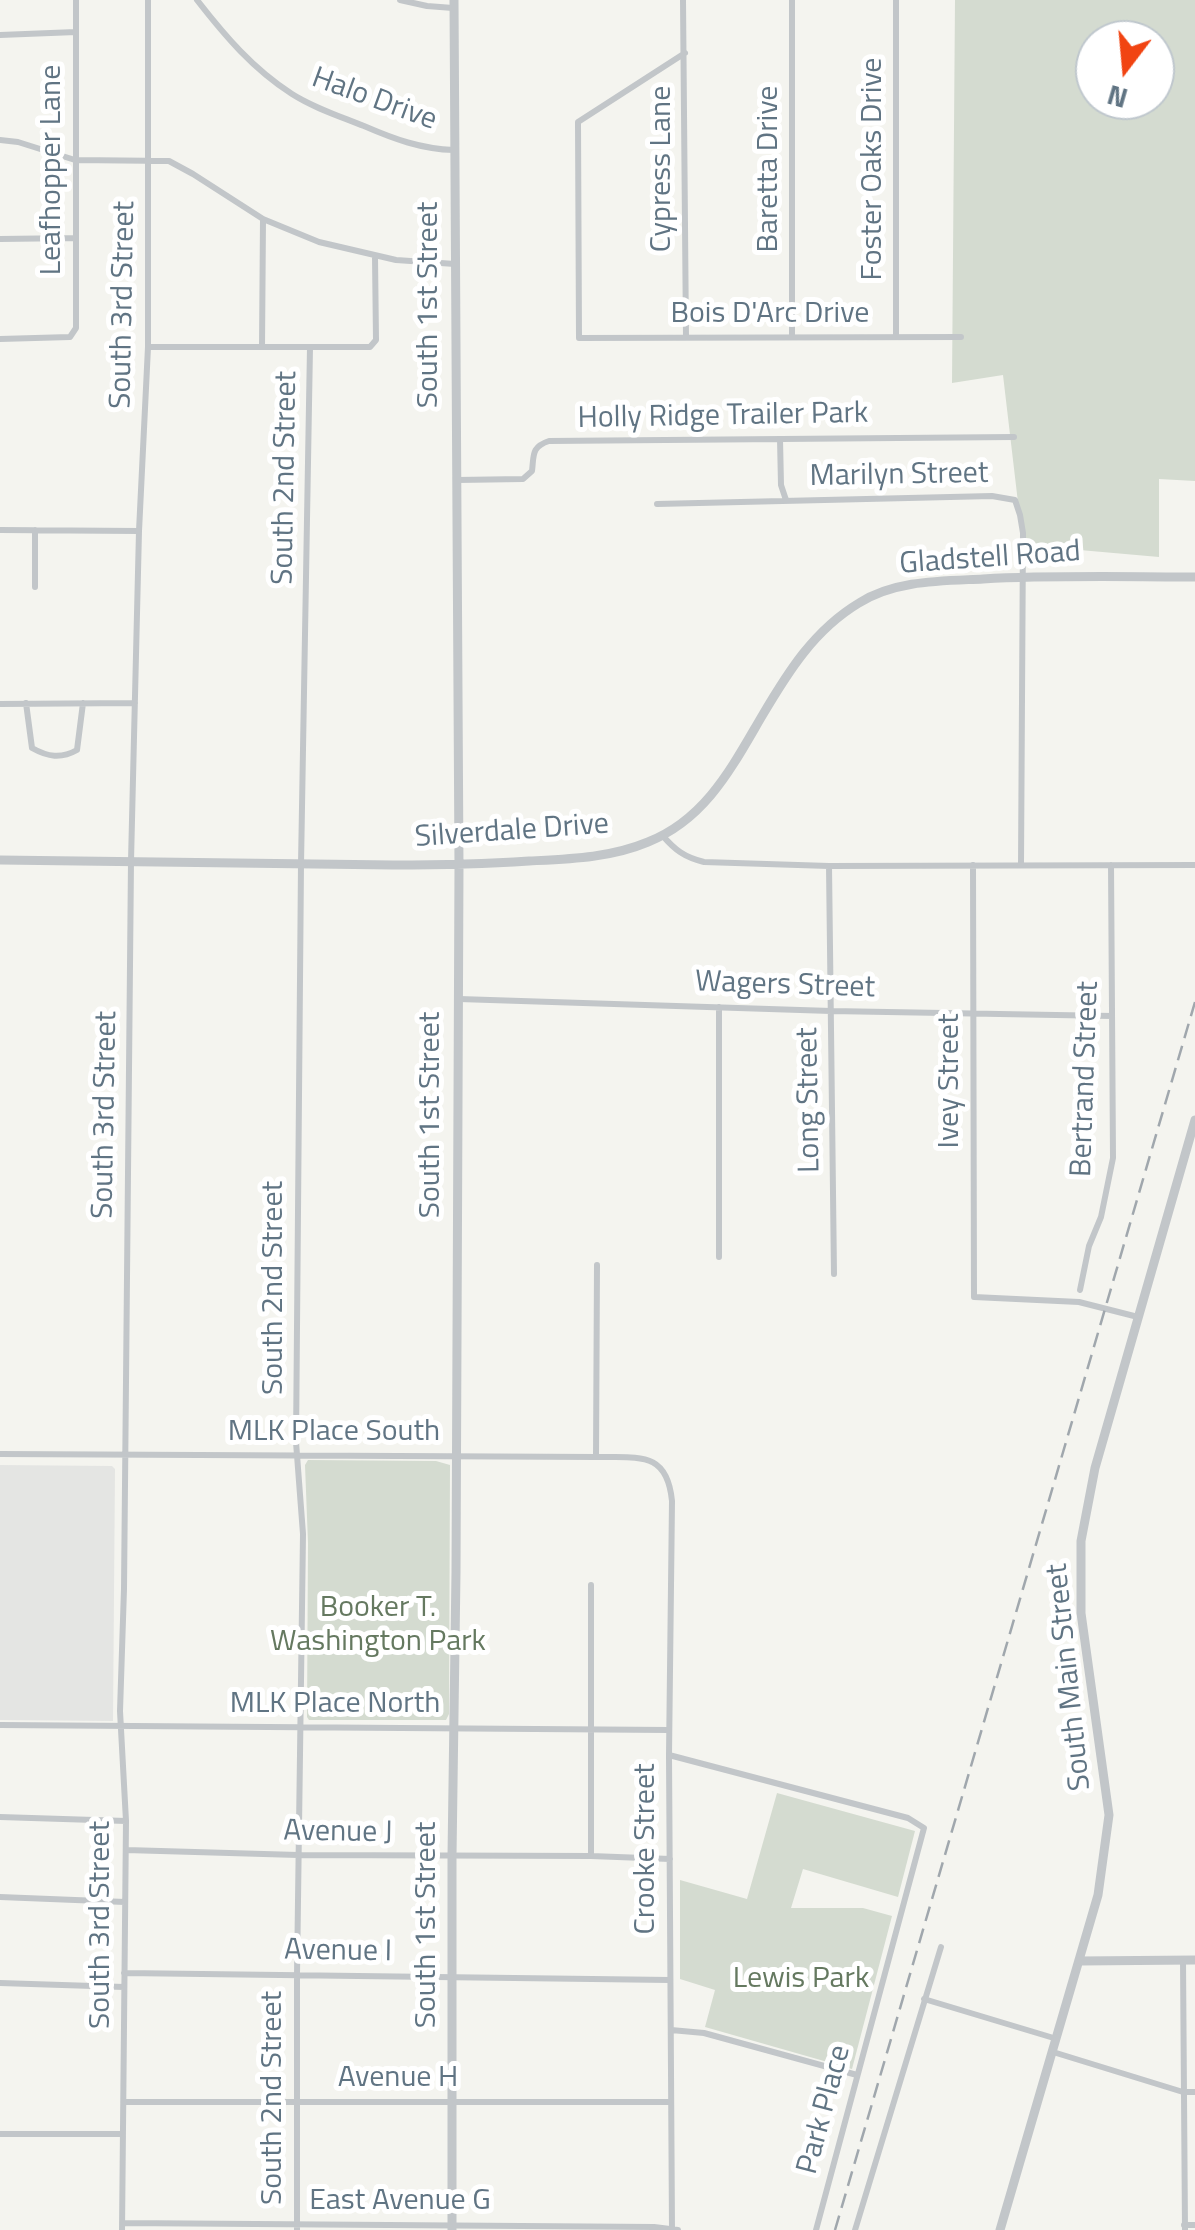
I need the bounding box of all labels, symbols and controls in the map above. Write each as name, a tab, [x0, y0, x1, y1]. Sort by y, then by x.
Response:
north arrow	[1075, 20, 1175, 120]
street label: Foster Oaks Drive	[856, 57, 892, 281]
street label: Halo Drive	[307, 61, 441, 139]
street label: Leafhopper Lane	[35, 65, 71, 275]
text: N	[1102, 74, 1132, 121]
street label: Cypress Lane	[645, 86, 681, 252]
street label: Baretta Drive	[752, 86, 788, 252]
street label: South 3rd Street	[104, 201, 144, 409]
street label: South 1st Street	[412, 202, 448, 408]
street label: Bois D'Arc Drive	[671, 297, 869, 333]
street label: South 2nd Street	[266, 371, 306, 585]
street label: Holly Ridge Trailer Park	[577, 396, 869, 438]
street label: Marilyn Street	[809, 456, 989, 496]
street label: Gladstell Road	[898, 535, 1082, 583]
street label: Silverdale Drive	[414, 807, 610, 857]
street label: Wagers Street	[694, 965, 876, 1007]
street label: Bertrand Street	[1065, 980, 1107, 1178]
street label: South 3rd Street	[86, 1011, 126, 1219]
street label: South 1st Street	[414, 1012, 450, 1218]
street label: Ivey Street	[933, 1014, 969, 1148]
street label: Long Street	[791, 1027, 829, 1173]
street label: South 2nd Street	[257, 1181, 293, 1395]
street label: MLK Place South	[228, 1415, 440, 1451]
street label: South Main Street	[1040, 1562, 1100, 1792]
park label: Booker T. Washington Park	[270, 1591, 486, 1662]
street label: MLK Place North	[230, 1687, 440, 1723]
street label: Crooke Street	[629, 1763, 665, 1935]
street label: Avenue J	[283, 1814, 393, 1852]
street label: South 3rd Street	[84, 1821, 120, 2029]
street label: South 1st Street	[410, 1822, 446, 2028]
street label: Avenue I	[284, 1933, 392, 1971]
park label: Lewis Park	[733, 1962, 869, 1998]
street label: South 2nd Street	[256, 1991, 292, 2205]
street label: Park Place	[791, 2042, 859, 2178]
street label: Avenue H	[338, 2061, 458, 2097]
street label: East Avenue G	[309, 2184, 491, 2220]

